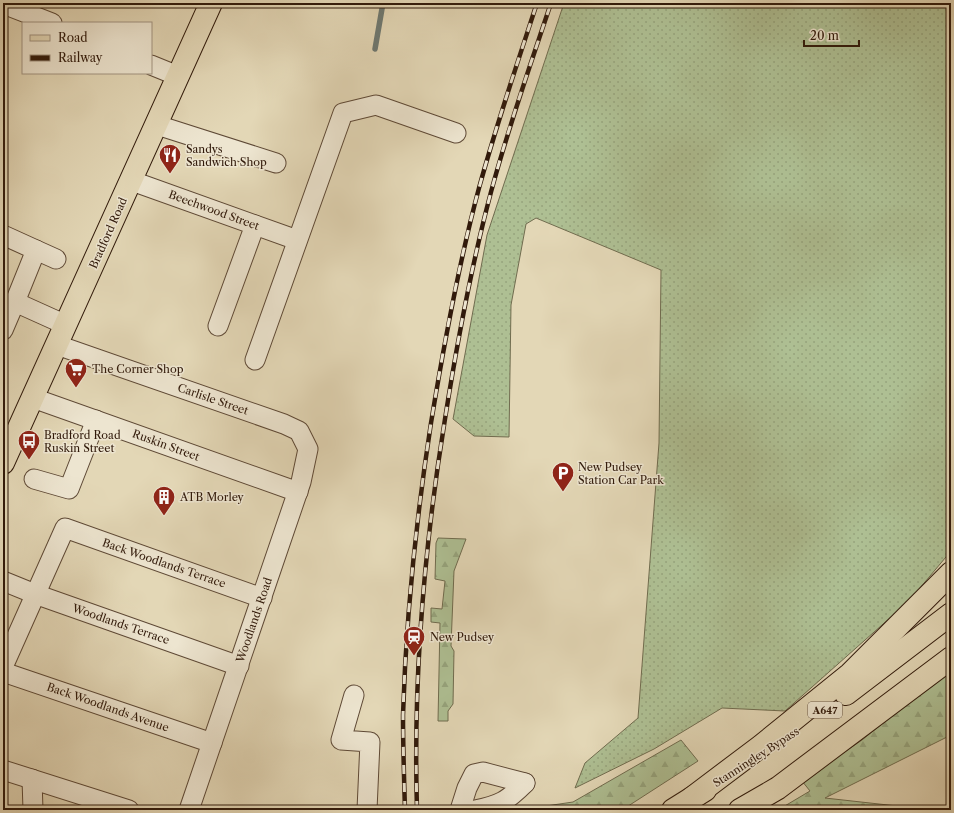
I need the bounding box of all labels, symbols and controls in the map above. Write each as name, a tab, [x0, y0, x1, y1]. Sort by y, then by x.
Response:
legend	[22, 22, 152, 74]
scale bar	[804, 22, 859, 48]
text: 20 m	[810, 28, 839, 43]
text: Road	[58, 30, 88, 45]
text: Railway	[58, 50, 103, 65]
restaurant icon: Sandys Sandwich Shop	[157, 142, 183, 175]
place label: Sandys Sandwich Shop	[186, 142, 267, 169]
street label: Beechwood Street	[167, 187, 261, 233]
street label: Bradford Road	[86, 195, 130, 271]
supermarket icon: The Corner Shop	[63, 356, 89, 389]
place label: The Corner Shop	[92, 362, 184, 376]
street label: Carlisle Street	[176, 380, 250, 418]
street label: Ruskin Street	[131, 426, 202, 464]
bus stop icon: Bradford Road Ruskin Street	[16, 428, 42, 461]
place label: Bradford Road Ruskin Street	[44, 428, 121, 455]
parking icon: New Pudsey Station Car Park	[550, 460, 576, 493]
place label: New Pudsey Station Car Park	[578, 460, 664, 487]
building icon: ATB Morley	[151, 484, 177, 517]
place label: ATB Morley	[179, 490, 245, 504]
street label: Back Woodlands Terrace	[100, 535, 228, 591]
street label: Woodlands Road	[233, 575, 275, 665]
street label: Woodlands Terrace	[70, 601, 171, 647]
station icon: New Pudsey	[401, 624, 427, 657]
place label: New Pudsey	[430, 630, 495, 644]
street label: Back Woodlands Avenue	[45, 680, 171, 734]
road number: A647	[808, 702, 842, 718]
street label: Stanningley Bypass	[710, 724, 802, 790]

